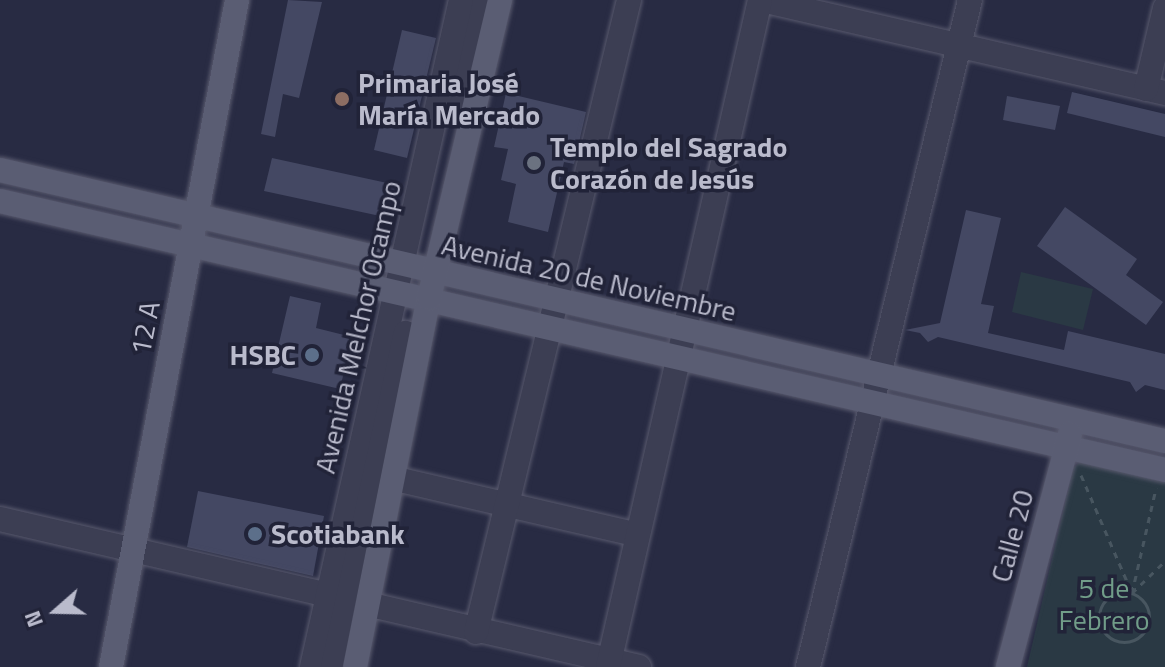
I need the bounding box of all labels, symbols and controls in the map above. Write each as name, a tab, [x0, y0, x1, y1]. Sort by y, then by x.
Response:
place label: Primaria José María Mercado	[358, 66, 540, 132]
marker: Primaria José María Mercado	[333, 90, 351, 108]
place label: Templo del Sagrado Corazón de Jesús	[550, 130, 787, 196]
marker: Templo del Sagrado Corazón de Jesús	[525, 154, 543, 172]
street label: Avenida Melchor Ocampo	[308, 177, 408, 477]
street label: Avenida 20 de Noviembre	[439, 228, 739, 328]
street label: 12 A	[123, 298, 167, 358]
place label: HSBC	[230, 338, 296, 372]
marker: HSBC	[303, 346, 321, 364]
street label: Calle 20	[984, 486, 1040, 586]
place label: Scotiabank	[271, 517, 405, 551]
marker: Scotiabank	[246, 525, 264, 543]
north arrow	[16, 571, 96, 651]
park label: 5 de Febrero	[1059, 571, 1149, 637]
text: N	[15, 606, 52, 632]

